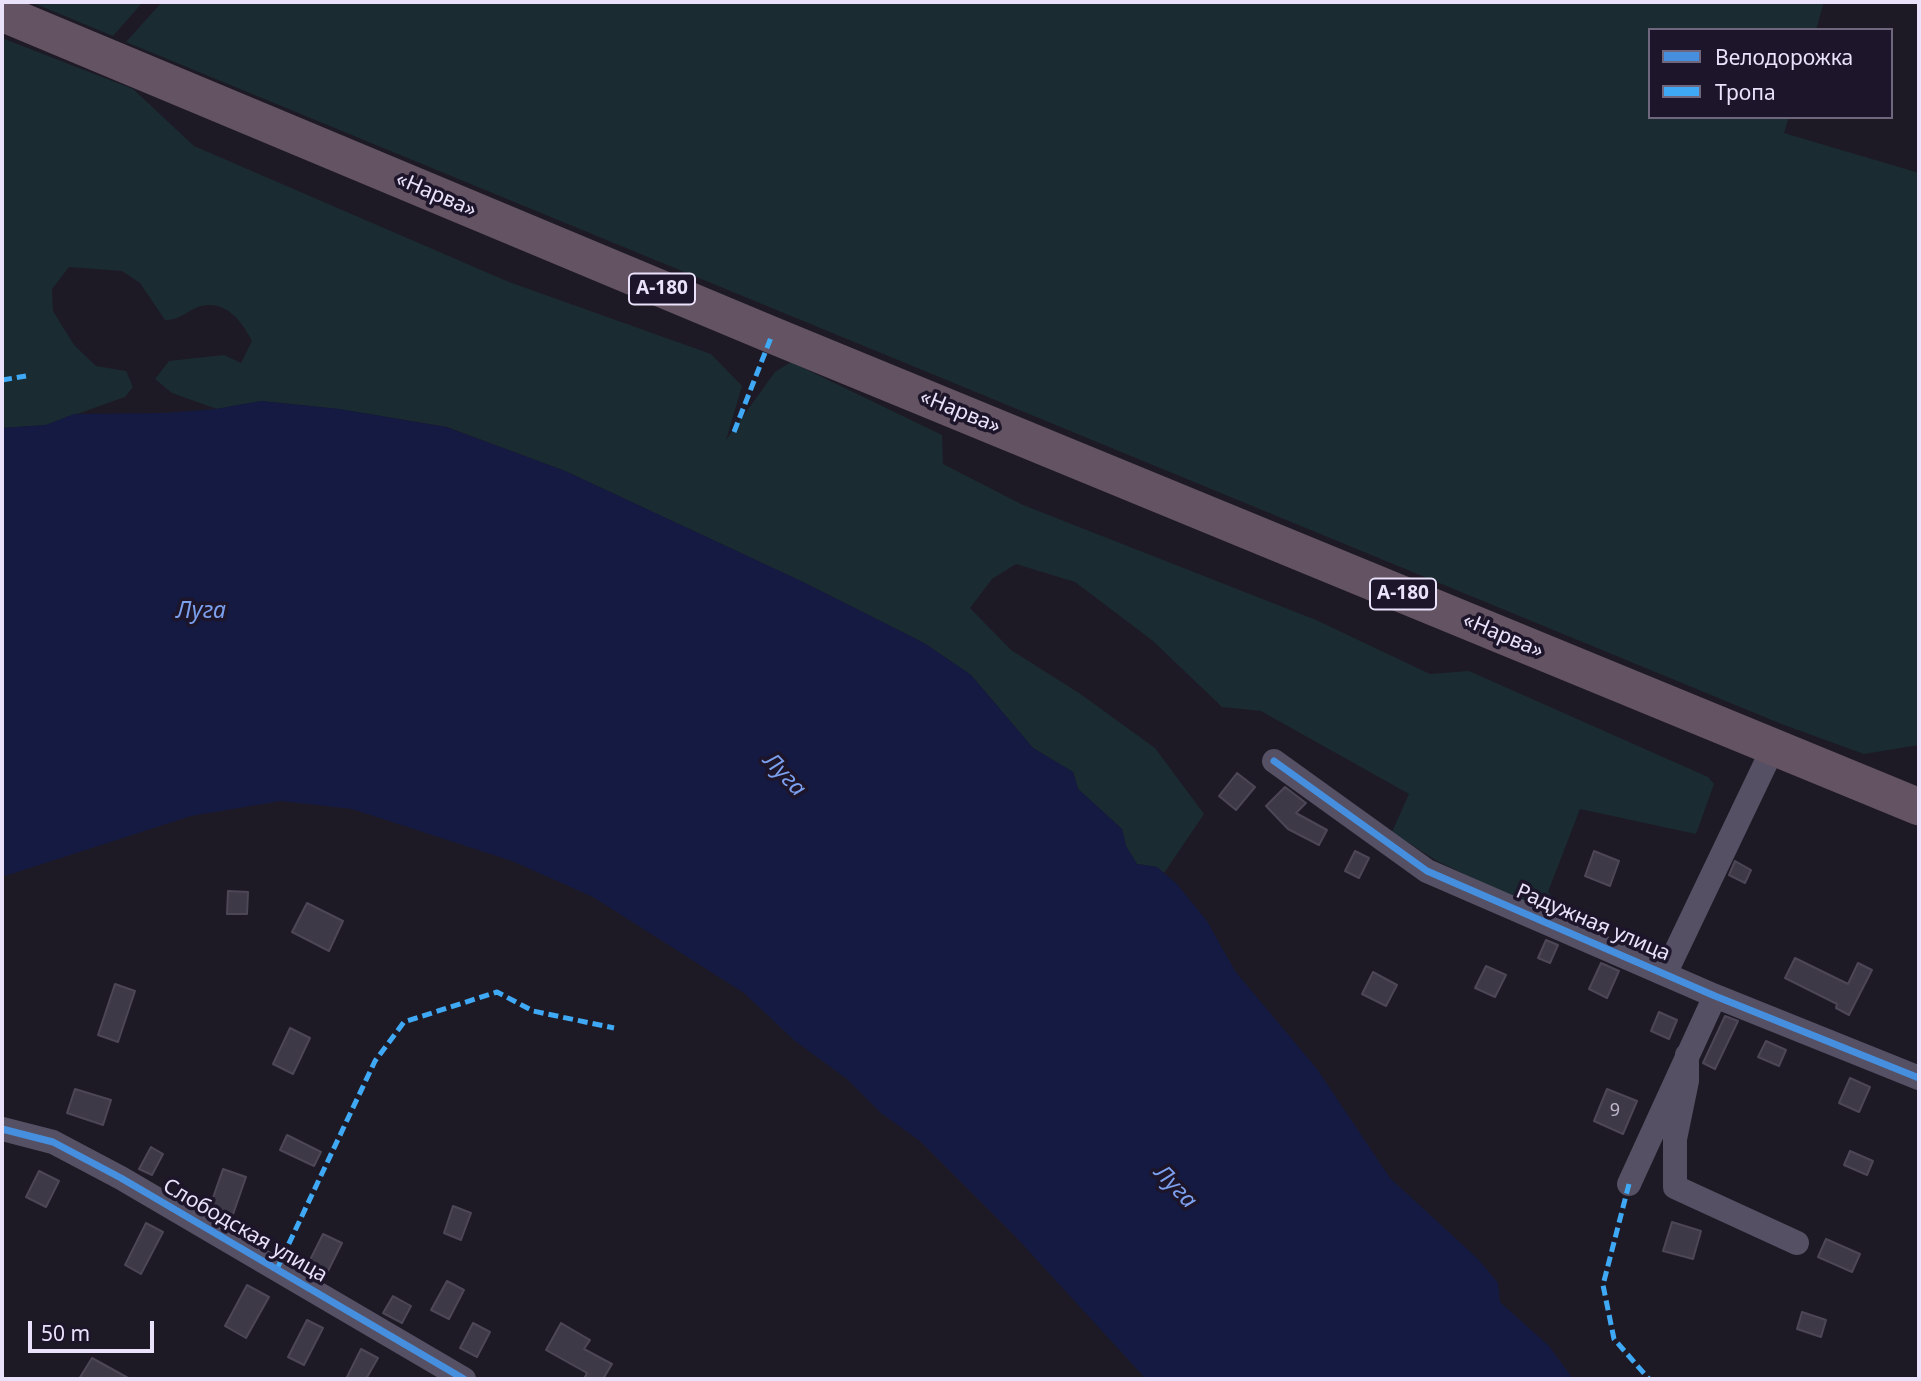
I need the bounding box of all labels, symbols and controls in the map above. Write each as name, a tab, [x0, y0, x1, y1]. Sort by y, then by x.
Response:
legend	[1648, 28, 1893, 119]
text: Велодорожка	[1715, 43, 1853, 71]
text: Тропа	[1715, 78, 1776, 106]
street label: «Нарва»	[392, 167, 480, 223]
road number: А-180	[629, 274, 695, 304]
street label: «Нарва»	[916, 384, 1004, 440]
road number: А-180	[1370, 579, 1436, 610]
water label: Луга	[176, 597, 226, 625]
street label: «Нарва»	[1459, 608, 1547, 664]
water label: Луга	[757, 747, 811, 803]
street label: Радужная улица	[1512, 879, 1674, 967]
house number: 9	[1610, 1100, 1620, 1122]
water label: Луга	[1148, 1159, 1202, 1215]
street label: Слободская улица	[158, 1174, 332, 1288]
scale bar	[32, 1308, 158, 1352]
text: 50 m	[41, 1319, 90, 1347]

